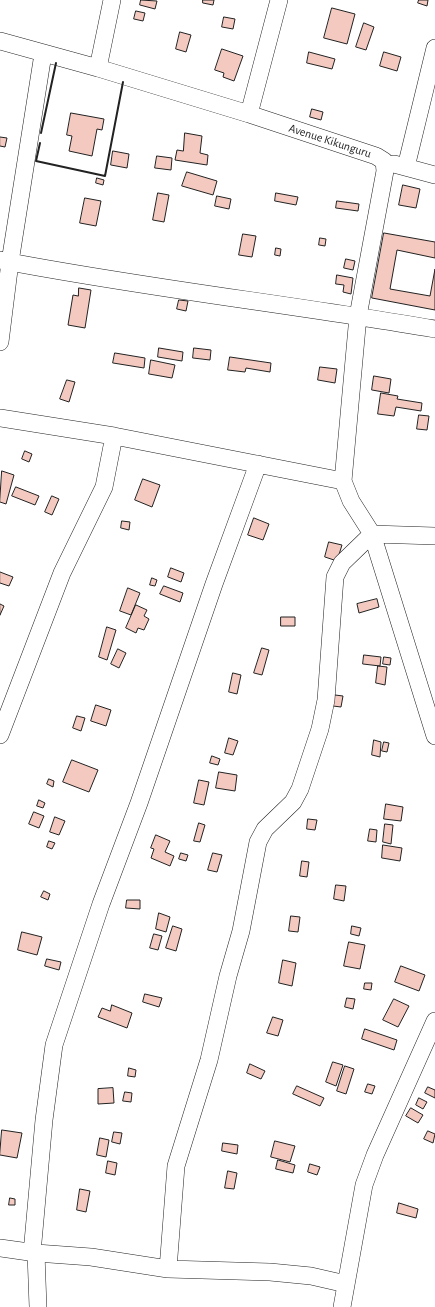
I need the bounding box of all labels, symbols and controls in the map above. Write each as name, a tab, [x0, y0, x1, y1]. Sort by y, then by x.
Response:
street label: Avenue Kikunguru	[287, 121, 373, 161]

